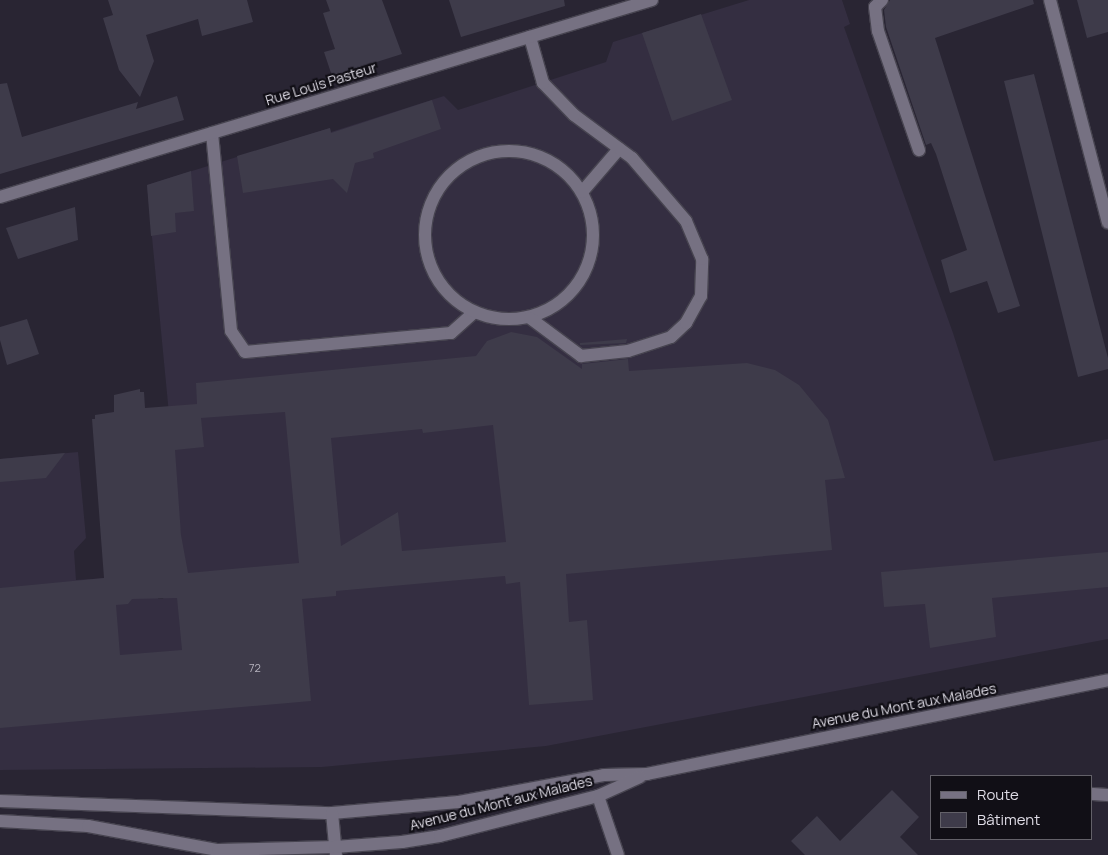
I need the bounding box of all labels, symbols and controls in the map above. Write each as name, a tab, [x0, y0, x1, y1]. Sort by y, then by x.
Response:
street label: Rue Louis Pasteur	[263, 59, 379, 109]
house number: 72	[249, 661, 261, 675]
street label: Avenue du Mont aux Malades	[810, 680, 998, 732]
street label: Avenue du Mont aux Malades	[408, 772, 594, 834]
legend	[930, 775, 1093, 840]
text: Route	[977, 784, 1019, 805]
text: Bâtiment	[977, 809, 1040, 830]

